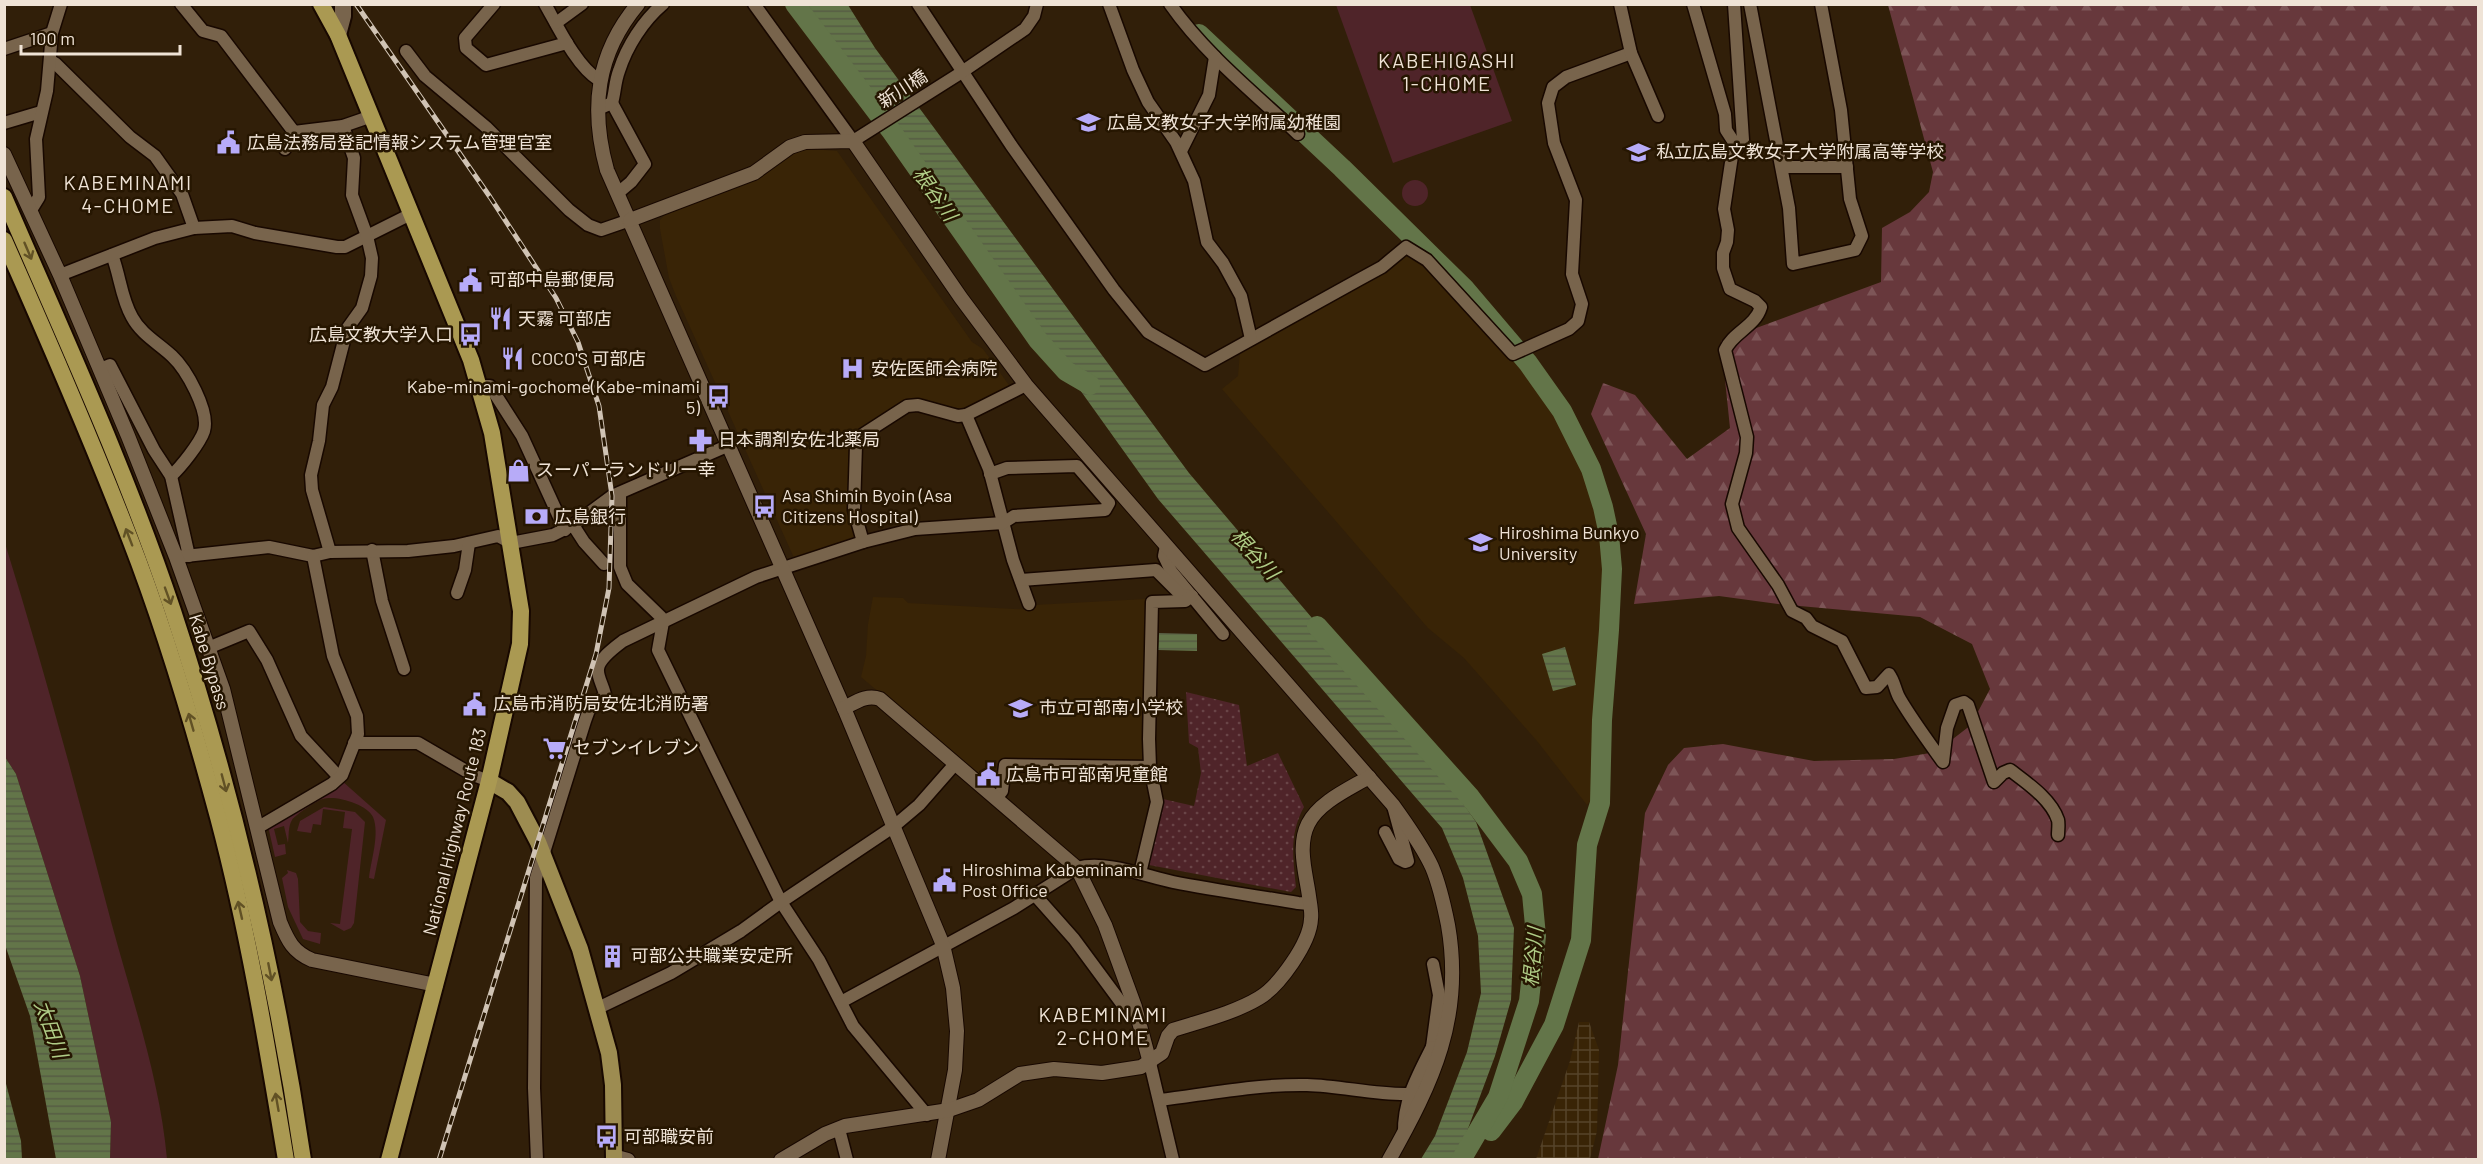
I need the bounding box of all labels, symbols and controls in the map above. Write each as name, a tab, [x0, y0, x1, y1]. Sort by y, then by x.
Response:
scale bar	[21, 18, 180, 56]
text: 100 m	[30, 27, 75, 49]
district label: KABEHIGASHI 1-CHOME	[1378, 48, 1516, 95]
street label: 新川橋	[874, 64, 931, 112]
school or university icon: 広島文教女子大学附属幼稚園	[1076, 110, 1102, 136]
place label: 広島文教女子大学附属幼稚園	[1107, 111, 1341, 133]
public building icon: 広島法務局登記情報システム管理官室	[216, 130, 242, 156]
place label: 広島法務局登記情報システム管理官室	[247, 131, 552, 153]
school or university icon: 私立広島文教女子大学附属高等学校	[1625, 139, 1651, 165]
place label: 私立広島文教女子大学附属高等学校	[1656, 140, 1944, 162]
water label: 根谷川	[909, 162, 964, 227]
district label: KABEMINAMI 4-CHOME	[63, 170, 193, 217]
one-way arrow	[22, 242, 34, 260]
public building icon: 可部中島郵便局	[458, 267, 484, 293]
place label: 可部中島郵便局	[489, 268, 615, 290]
restaurant icon: 天霧 可部店	[487, 306, 513, 332]
place label: 天霧 可部店	[518, 307, 612, 329]
bus stop icon: 広島文教大学入口	[458, 322, 484, 348]
place label: 広島文教大学入口	[309, 323, 453, 345]
restaurant icon: COCO'S 可部店	[500, 346, 526, 372]
place label: COCO'S 可部店	[531, 347, 646, 369]
hospital icon: 安佐医師会病院	[840, 356, 866, 382]
place label: 安佐医師会病院	[871, 357, 997, 379]
place label: Kabe-minami-gochome(Kabe-minami 5)	[407, 375, 700, 418]
bus stop icon: Kabe-minami-gochome(Kabe-minami 5)	[705, 384, 731, 410]
pharmacy icon: 日本調剤安佐北薬局	[687, 427, 713, 453]
place label: 日本調剤安佐北薬局	[718, 428, 880, 450]
shop icon: スーパーランドリー幸	[505, 457, 531, 483]
place label: スーパーランドリー幸	[536, 458, 716, 480]
place label: Asa Shimin Byoin (Asa Citizens Hospital)	[782, 484, 952, 527]
bus stop icon: Asa Shimin Byoin (Asa Citizens Hospital)	[751, 493, 777, 519]
bank icon: 広島銀行	[523, 504, 549, 530]
place label: 広島銀行	[554, 505, 626, 527]
place label: Hiroshima Bunkyo University	[1499, 521, 1639, 564]
water label: 根谷川	[1227, 523, 1286, 585]
one-way arrow	[123, 528, 134, 547]
school or university icon: Hiroshima Bunkyo University	[1468, 530, 1494, 556]
one-way arrow	[163, 586, 174, 605]
street label: Kabe Bypass	[185, 611, 235, 712]
public building icon: 広島市消防局安佐北消防署	[462, 691, 488, 717]
place label: 広島市消防局安佐北消防署	[493, 692, 709, 714]
school or university icon: 市立可部南小学校	[1008, 695, 1034, 721]
place label: 市立可部南小学校	[1039, 696, 1183, 718]
one-way arrow	[185, 713, 196, 732]
street label: National Highway Route 183	[418, 726, 490, 938]
supermarket icon: セブンイレブン	[542, 735, 568, 761]
place label: セブンイレブン	[573, 736, 699, 758]
public building icon: 広島市可部南児童館	[975, 762, 1001, 788]
place label: 広島市可部南児童館	[1006, 763, 1168, 785]
one-way arrow	[218, 773, 230, 792]
place label: Hiroshima Kabeminami Post Office	[962, 858, 1143, 901]
public building icon: Hiroshima Kabeminami Post Office	[931, 867, 957, 893]
one-way arrow	[234, 901, 245, 921]
water label: 根谷川	[1517, 924, 1547, 988]
building icon: 可部公共職業安定所	[600, 943, 626, 969]
place label: 可部公共職業安定所	[631, 944, 793, 966]
one-way arrow	[265, 962, 276, 982]
water label: 太田川	[30, 996, 74, 1063]
district label: KABEMINAMI 2-CHOME	[1038, 1002, 1168, 1049]
one-way arrow	[271, 1092, 282, 1112]
bus stop icon: 可部職安前	[593, 1124, 619, 1150]
place label: 可部職安前	[624, 1125, 714, 1147]

